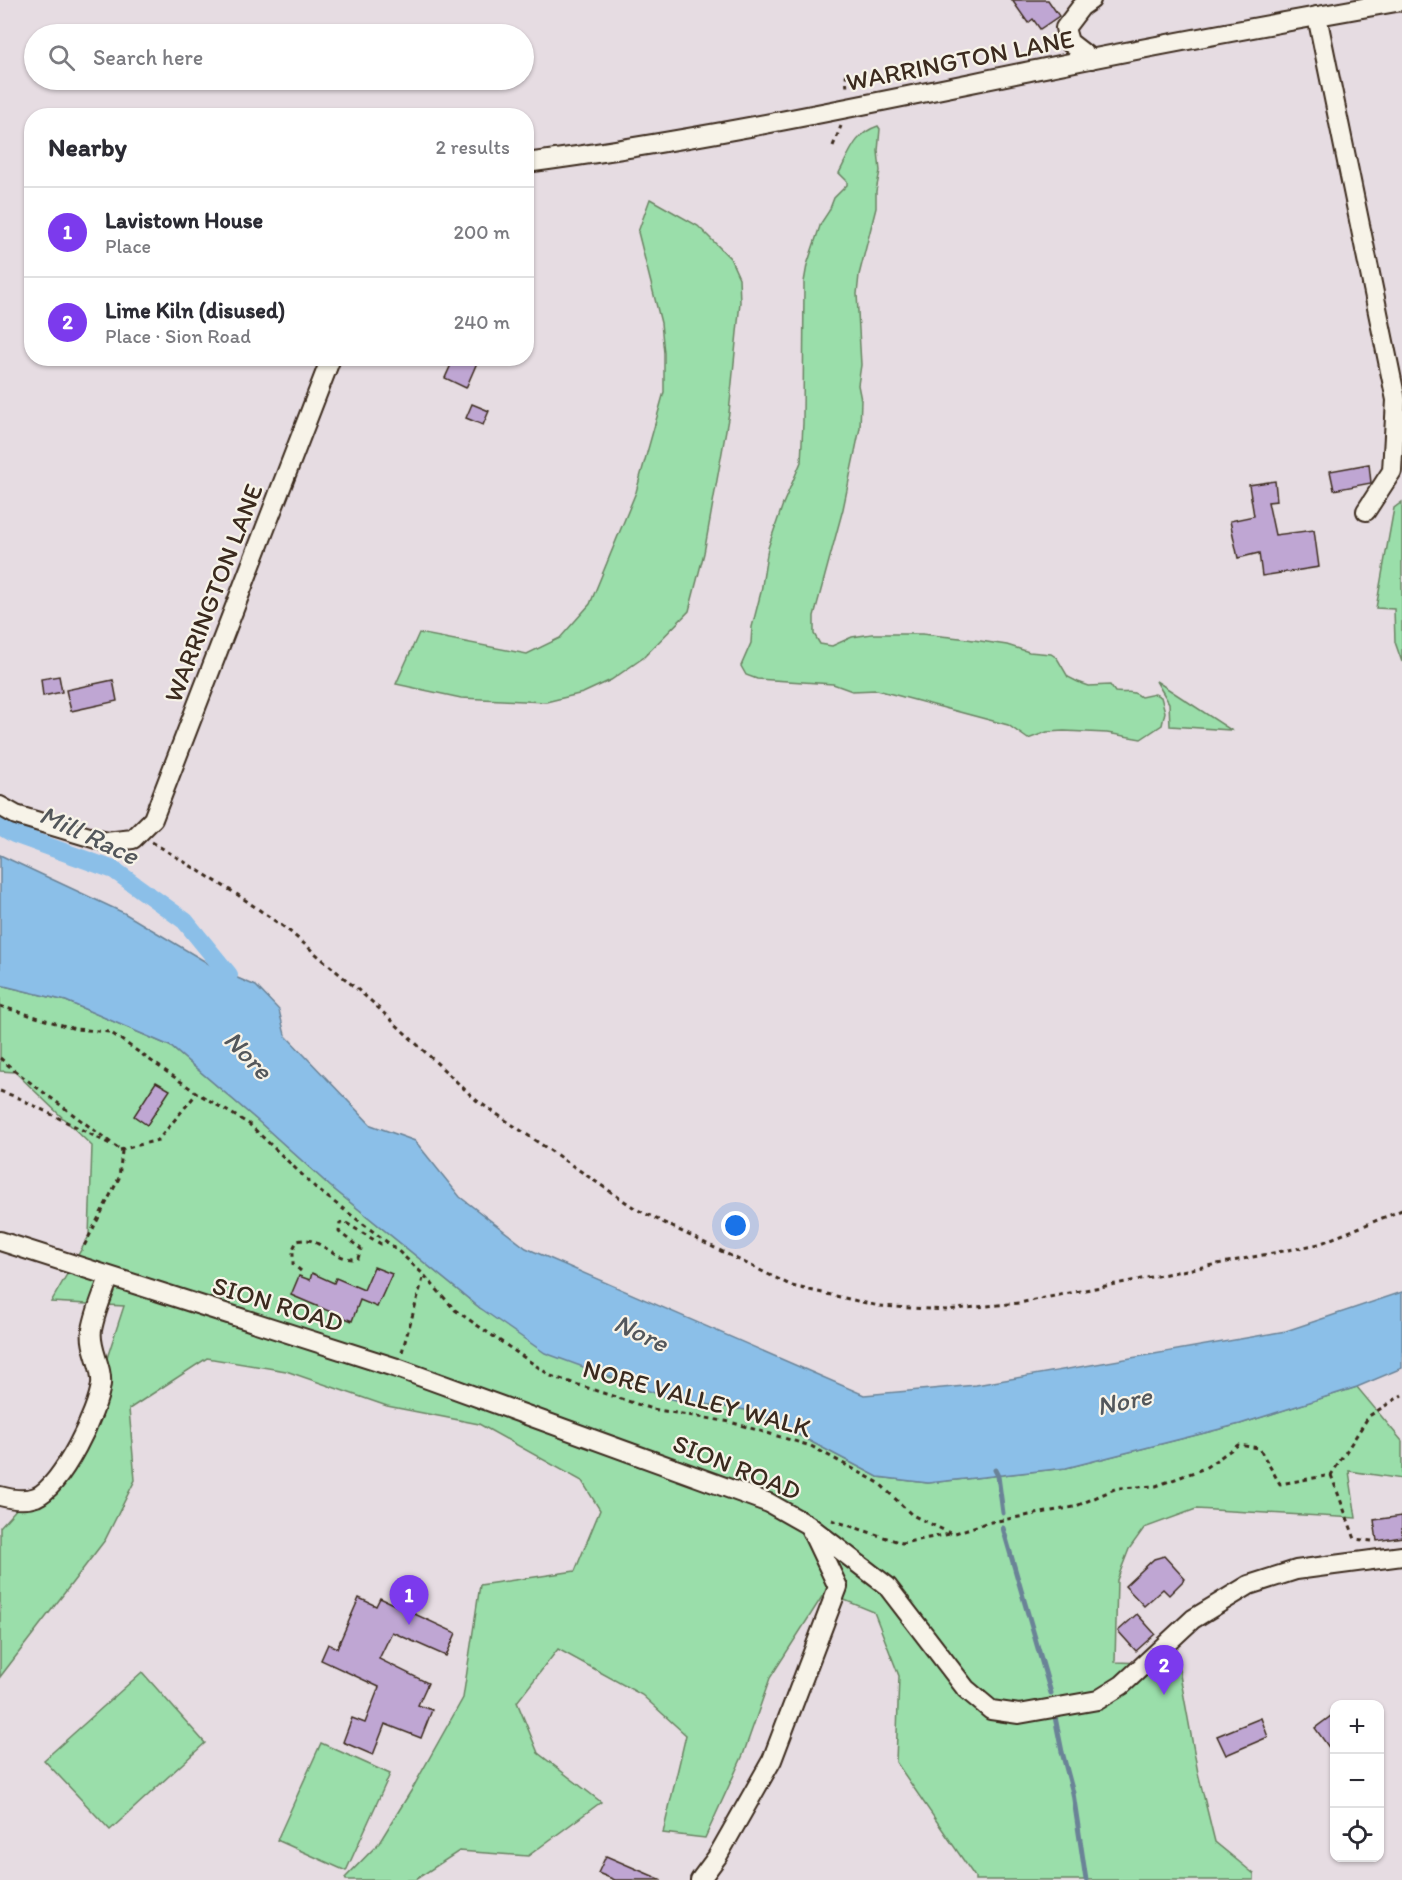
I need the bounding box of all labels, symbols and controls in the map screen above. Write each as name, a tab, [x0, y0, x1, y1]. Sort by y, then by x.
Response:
street label: WARRINGTON LANE	[843, 22, 1077, 98]
search box	[24, 24, 534, 90]
icon: search	[45, 41, 78, 74]
text: Search here	[93, 44, 203, 71]
text: Nearby	[48, 131, 127, 163]
text: 2 results	[436, 135, 510, 159]
text: Lavistown House	[105, 207, 263, 234]
text: 1	[63, 220, 72, 244]
text: 200 m	[454, 220, 510, 244]
text: Place	[105, 234, 151, 258]
text: Lime Kiln (disused)	[105, 297, 285, 324]
text: 2	[62, 310, 73, 334]
text: 240 m	[454, 310, 510, 334]
text: Place · Sion Road	[105, 324, 251, 348]
street label: WARRINGTON LANE	[157, 479, 269, 707]
water label: Mill Race	[35, 797, 145, 872]
water label: Nore	[217, 1023, 280, 1087]
your location	[721, 1211, 750, 1240]
street label: SION ROAD	[209, 1269, 347, 1339]
water label: Nore	[609, 1306, 674, 1360]
street label: NORE VALLEY WALK	[579, 1352, 815, 1444]
water label: Nore	[1093, 1378, 1156, 1422]
street label: SION ROAD	[668, 1427, 806, 1507]
pin: 1	[390, 1576, 428, 1625]
pin: 2	[1144, 1646, 1184, 1695]
map controls	[1330, 1700, 1384, 1862]
button: +	[1330, 1700, 1384, 1754]
button: −	[1330, 1754, 1384, 1808]
button: locate	[1330, 1808, 1384, 1862]

